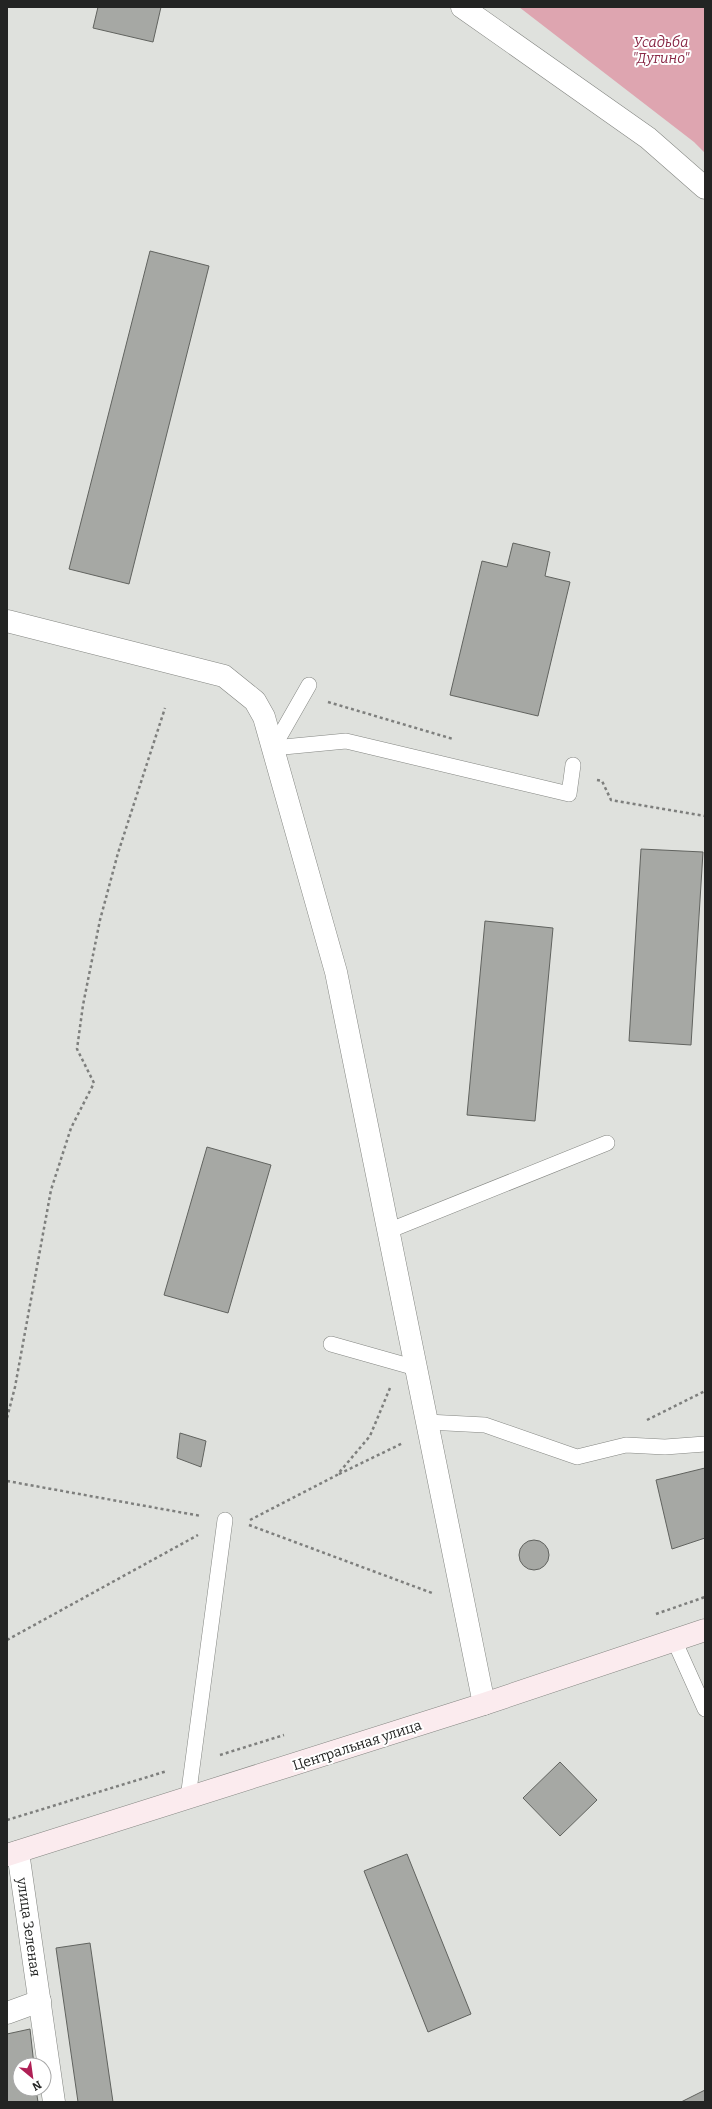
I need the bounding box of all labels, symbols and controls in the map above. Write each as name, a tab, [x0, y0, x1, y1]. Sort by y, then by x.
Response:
park label: Усадьба "Дугино"	[633, 34, 690, 67]
street label: Центральная улица	[290, 1716, 424, 1774]
street label: улица Зеленая	[13, 1875, 44, 1978]
north arrow	[12, 2057, 52, 2097]
text: N	[29, 2078, 43, 2093]

